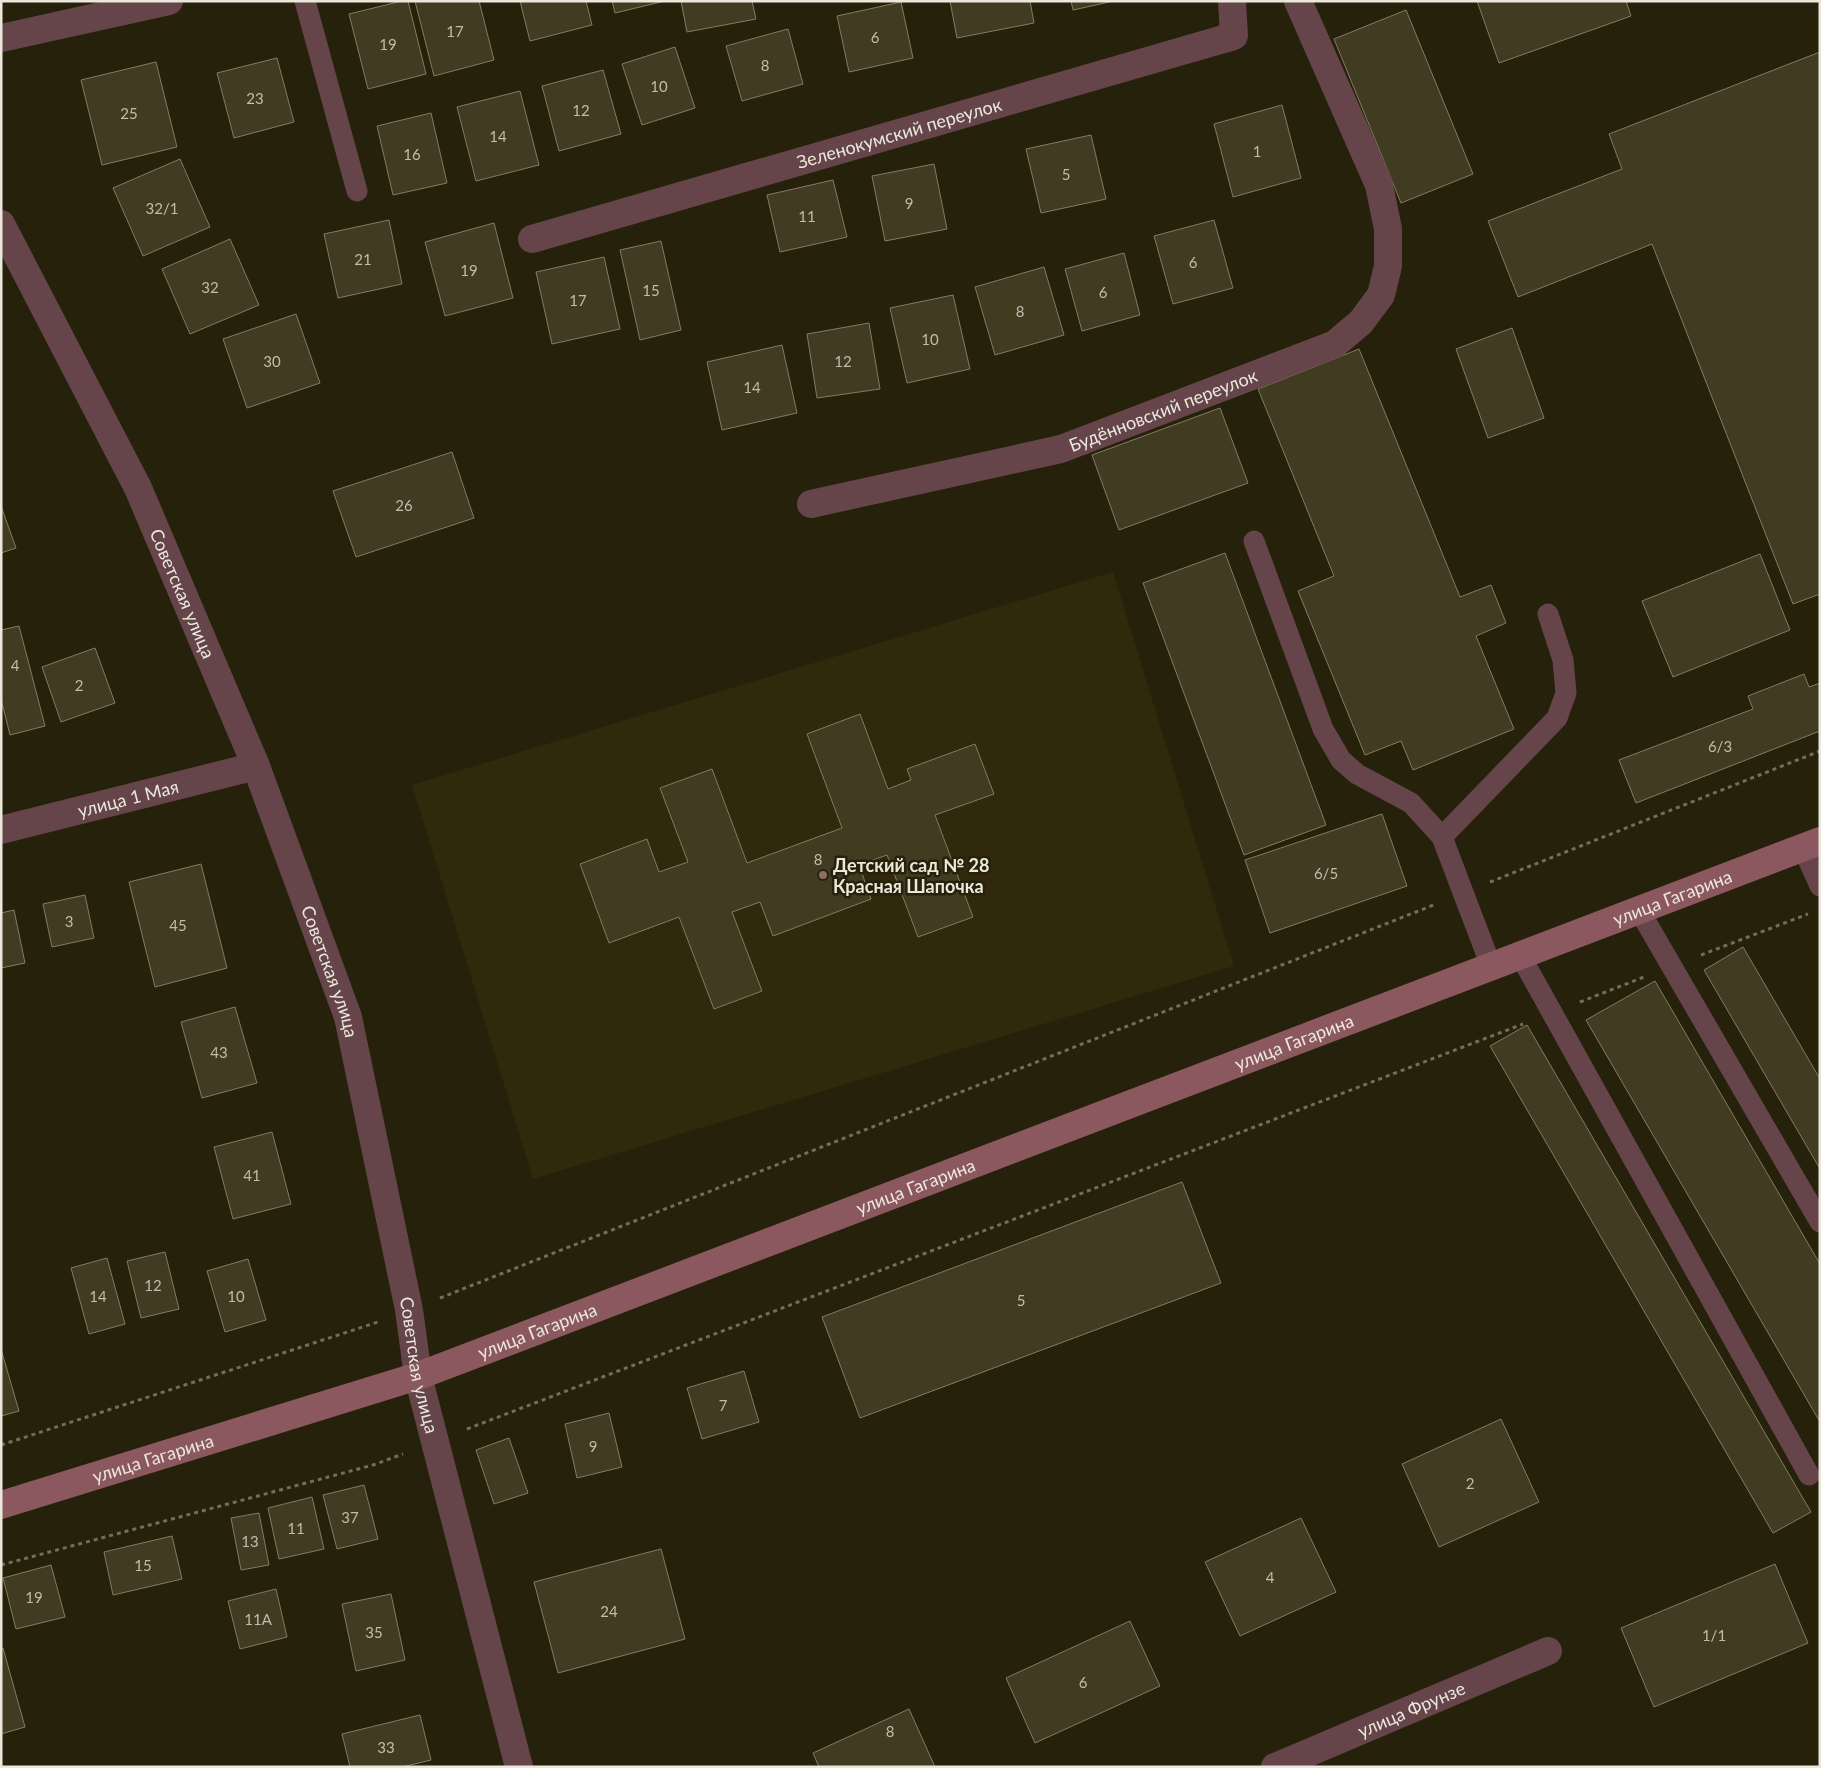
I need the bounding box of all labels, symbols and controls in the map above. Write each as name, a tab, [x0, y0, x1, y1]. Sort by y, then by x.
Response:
house number: 17	[446, 22, 464, 40]
house number: 6	[871, 28, 880, 46]
house number: 19	[379, 35, 397, 53]
house number: 8	[761, 56, 769, 74]
house number: 10	[650, 77, 668, 95]
house number: 23	[246, 89, 264, 107]
street label: Зеленокумский переулок	[794, 93, 1005, 173]
house number: 12	[572, 101, 590, 119]
house number: 25	[120, 104, 138, 122]
house number: 14	[489, 127, 507, 145]
house number: 1	[1253, 142, 1261, 160]
house number: 16	[403, 145, 421, 163]
house number: 5	[1062, 165, 1070, 183]
house number: 9	[905, 194, 913, 212]
house number: 32/1	[146, 199, 178, 217]
house number: 11	[798, 207, 816, 225]
house number: 21	[354, 250, 372, 268]
house number: 6	[1189, 253, 1198, 271]
house number: 19	[460, 261, 478, 279]
house number: 32	[201, 278, 219, 296]
house number: 15	[642, 281, 660, 299]
house number: 6	[1099, 283, 1108, 301]
house number: 17	[569, 291, 587, 309]
house number: 8	[1016, 302, 1024, 320]
house number: 10	[921, 330, 939, 348]
house number: 30	[263, 352, 281, 370]
house number: 12	[834, 352, 852, 370]
street label: Будённовский переулок	[1066, 364, 1261, 456]
house number: 14	[743, 378, 761, 396]
house number: 26	[395, 496, 413, 514]
street label: Советская улица	[146, 525, 220, 662]
house number: 4	[11, 656, 20, 674]
house number: 2	[75, 676, 83, 694]
house number: 6/3	[1708, 737, 1732, 755]
street label: улица 1 Мая	[75, 775, 181, 821]
house number: 8	[814, 850, 822, 868]
place label: Детский сад № 28 Красная Шапочка	[833, 854, 989, 897]
house number: 6/5	[1314, 864, 1338, 882]
street label: улица Гагарина	[1610, 865, 1735, 930]
marker: Детский сад № 28 Красная Шапочка	[817, 869, 829, 881]
street label: Советская улица	[297, 902, 363, 1039]
house number: 3	[65, 912, 73, 930]
house number: 45	[169, 916, 187, 934]
street label: улица Гагарина	[1231, 1009, 1356, 1074]
house number: 43	[210, 1043, 228, 1061]
street label: улица Гагарина	[853, 1153, 978, 1219]
house number: 41	[243, 1166, 261, 1184]
house number: 12	[144, 1276, 162, 1294]
house number: 14	[89, 1287, 107, 1305]
house number: 10	[227, 1287, 245, 1305]
house number: 5	[1017, 1291, 1025, 1309]
street label: Советская улица	[396, 1295, 443, 1436]
street label: улица Гагарина	[475, 1298, 600, 1363]
house number: 7	[719, 1396, 728, 1414]
street label: улица Гагарина	[90, 1429, 216, 1487]
house number: 9	[589, 1437, 597, 1455]
house number: 2	[1466, 1474, 1474, 1492]
house number: 37	[341, 1508, 359, 1526]
house number: 11	[287, 1519, 305, 1537]
house number: 13	[241, 1532, 259, 1550]
house number: 15	[134, 1556, 152, 1574]
house number: 4	[1266, 1568, 1275, 1586]
house number: 19	[25, 1588, 43, 1606]
house number: 24	[600, 1602, 618, 1620]
house number: 11А	[244, 1610, 273, 1628]
house number: 35	[365, 1623, 383, 1641]
house number: 1/1	[1702, 1626, 1726, 1644]
house number: 6	[1079, 1673, 1088, 1691]
street label: улица Фрунзе	[1354, 1677, 1468, 1742]
house number: 8	[886, 1722, 894, 1740]
house number: 33	[377, 1738, 395, 1756]

